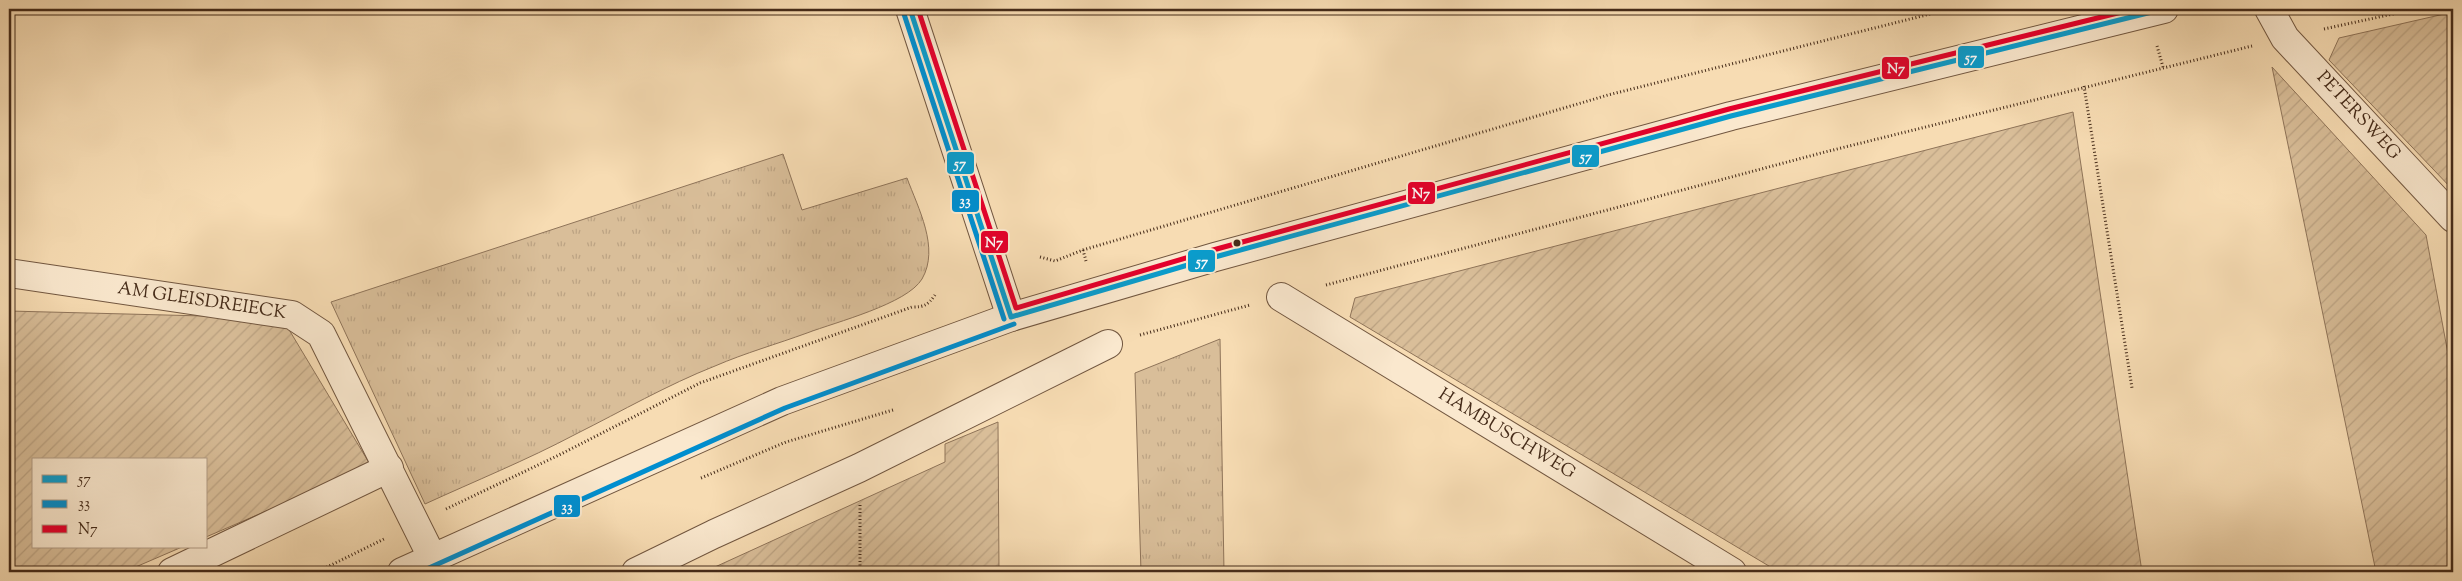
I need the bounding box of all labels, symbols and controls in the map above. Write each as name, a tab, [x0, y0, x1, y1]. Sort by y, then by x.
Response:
line badge: 57	[1957, 45, 1985, 69]
text: 57	[1964, 49, 1978, 69]
line badge: N7	[1881, 56, 1910, 80]
text: N7	[1887, 60, 1906, 80]
street label: PETERSWEG	[2310, 66, 2406, 167]
line badge: 57	[1571, 144, 1600, 168]
text: 57	[1579, 148, 1593, 168]
line badge: 57	[946, 151, 975, 175]
text: 57	[953, 155, 967, 175]
line badge: N7	[1407, 181, 1436, 205]
text: N7	[1412, 185, 1431, 205]
line badge: 33	[951, 189, 980, 213]
text: 33	[959, 192, 971, 212]
line badge: N7	[980, 230, 1009, 254]
text: N7	[985, 234, 1004, 254]
unlabelled marker	[1232, 238, 1242, 248]
line badge: 57	[1187, 249, 1216, 273]
text: 57	[1195, 253, 1209, 273]
street label: AM GLEISDREIECK	[116, 276, 288, 327]
street label: HAMBUSCHWEG	[1433, 383, 1580, 486]
legend	[32, 458, 208, 548]
text: 57	[77, 470, 91, 491]
text: 33	[78, 494, 90, 515]
line badge: 33	[553, 494, 581, 518]
text: 33	[561, 498, 573, 518]
text: N7	[78, 520, 98, 541]

